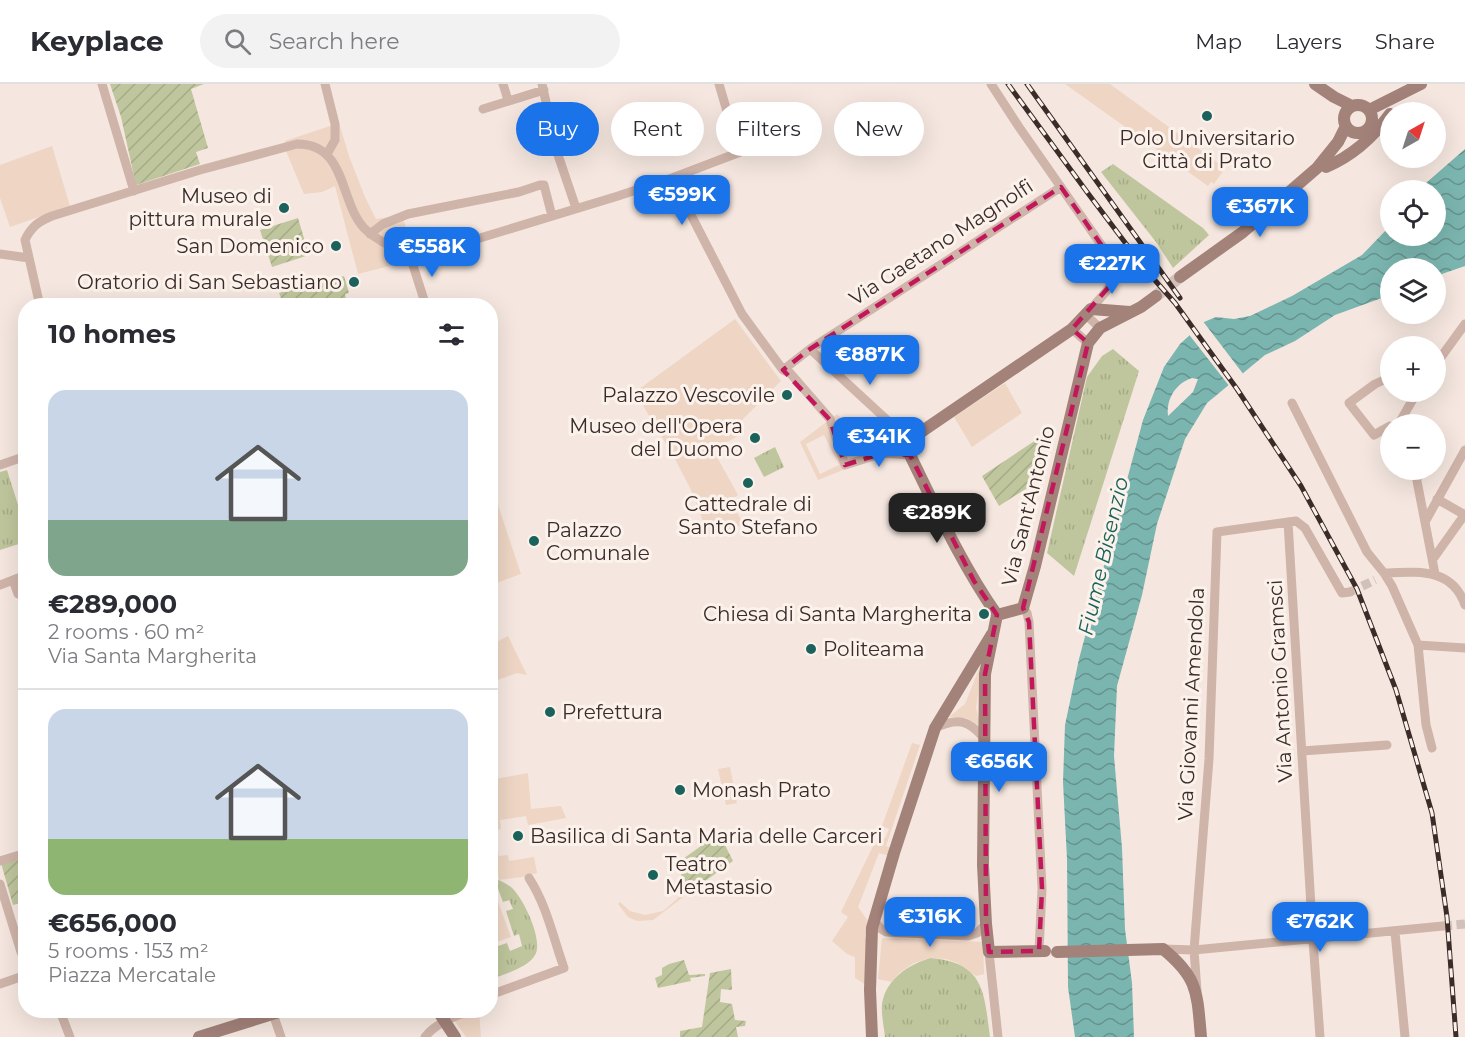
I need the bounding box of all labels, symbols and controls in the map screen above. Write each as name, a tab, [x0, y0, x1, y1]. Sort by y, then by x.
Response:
search box	[200, 14, 620, 68]
text: Keyplace	[30, 24, 164, 58]
icon: search	[221, 25, 254, 58]
text: Search here	[269, 28, 400, 55]
text: Map	[1195, 29, 1242, 54]
text: Layers	[1275, 29, 1342, 54]
text: Share	[1375, 29, 1435, 54]
chip: Buy	[516, 102, 599, 156]
chip: Rent	[611, 102, 704, 156]
chip: Filters	[716, 102, 822, 156]
chip: New	[834, 102, 924, 156]
north arrow	[1380, 102, 1446, 168]
map controls	[1380, 102, 1446, 480]
marker: Polo Universitario Città di Prato	[1200, 109, 1214, 123]
place label: Polo Universitario Città di Prato	[1119, 126, 1295, 173]
street label: Via Gaetano Magnolfi	[845, 174, 1037, 310]
pin: €599K	[640, 175, 724, 226]
button: locate	[1380, 180, 1446, 246]
text: €599K	[648, 182, 716, 206]
place label: Museo di pittura murale	[128, 184, 272, 231]
pin: €367K	[1218, 187, 1302, 238]
text: €367K	[1226, 194, 1294, 218]
marker: Museo di pittura murale	[277, 201, 291, 215]
pin: €558K	[390, 227, 474, 278]
place label: San Domenico	[176, 234, 324, 258]
text: €558K	[398, 234, 466, 258]
marker: San Domenico	[329, 239, 343, 253]
pin: €227K	[1070, 244, 1154, 295]
text: €227K	[1079, 251, 1145, 275]
button: layers	[1380, 258, 1446, 324]
place label: Oratorio di San Sebastiano	[77, 270, 342, 294]
marker: Oratorio di San Sebastiano	[347, 275, 361, 289]
text: 10 homes	[48, 318, 176, 350]
icon: filters	[435, 318, 468, 351]
pin: €887K	[828, 335, 912, 386]
button: +	[1380, 336, 1446, 402]
text: €887K	[835, 342, 905, 366]
place label: Palazzo Vescovile	[602, 383, 775, 407]
marker: Palazzo Vescovile	[780, 388, 794, 402]
place label: Museo dell'Opera del Duomo	[569, 414, 743, 461]
button: −	[1380, 414, 1446, 480]
pin: €341K	[837, 417, 921, 468]
street label: Via Sant'Antonio	[996, 423, 1060, 589]
text: €341K	[847, 424, 911, 448]
icon: home	[204, 429, 312, 537]
marker: Museo dell'Opera del Duomo	[748, 431, 762, 445]
water label: Fiume Bisenzio	[1073, 474, 1133, 638]
marker: Cattedrale di Santo Stefano	[741, 476, 755, 490]
place label: Cattedrale di Santo Stefano	[678, 492, 818, 539]
pin: €289K	[895, 493, 979, 544]
text: €289K	[903, 500, 971, 524]
place label: Palazzo Comunale	[546, 518, 650, 565]
marker: Palazzo Comunale	[527, 534, 541, 548]
street label: Via Antonio Gramsci	[1263, 579, 1297, 783]
street label: Via Giovanni Amendola	[1173, 587, 1209, 821]
text: €289,000	[48, 588, 177, 620]
place label: Chiesa di Santa Margherita	[703, 602, 972, 626]
marker: Chiesa di Santa Margherita	[977, 607, 991, 621]
text: 2 rooms · 60 m²	[48, 620, 204, 644]
place label: Politeama	[823, 637, 925, 661]
marker: Politeama	[804, 642, 818, 656]
text: Via Santa Margherita	[48, 644, 257, 668]
place label: Prefettura	[562, 700, 663, 724]
marker: Prefettura	[543, 705, 557, 719]
pin: €656K	[957, 742, 1041, 793]
icon: home	[204, 748, 312, 856]
text: €656K	[965, 749, 1033, 773]
place label: Monash Prato	[692, 778, 831, 802]
marker: Monash Prato	[673, 783, 687, 797]
place label: Basilica di Santa Maria delle Carceri	[530, 824, 883, 848]
marker: Basilica di Santa Maria delle Carceri	[511, 829, 525, 843]
place label: Teatro Metastasio	[665, 852, 773, 899]
marker: Teatro Metastasio	[646, 868, 660, 882]
pin: €316K	[888, 897, 972, 948]
pin: €762K	[1278, 902, 1362, 953]
text: €316K	[898, 904, 962, 928]
text: €656,000	[48, 907, 177, 939]
text: €762K	[1286, 909, 1354, 933]
text: 5 rooms · 153 m²	[48, 939, 209, 963]
text: Piazza Mercatale	[48, 963, 216, 987]

